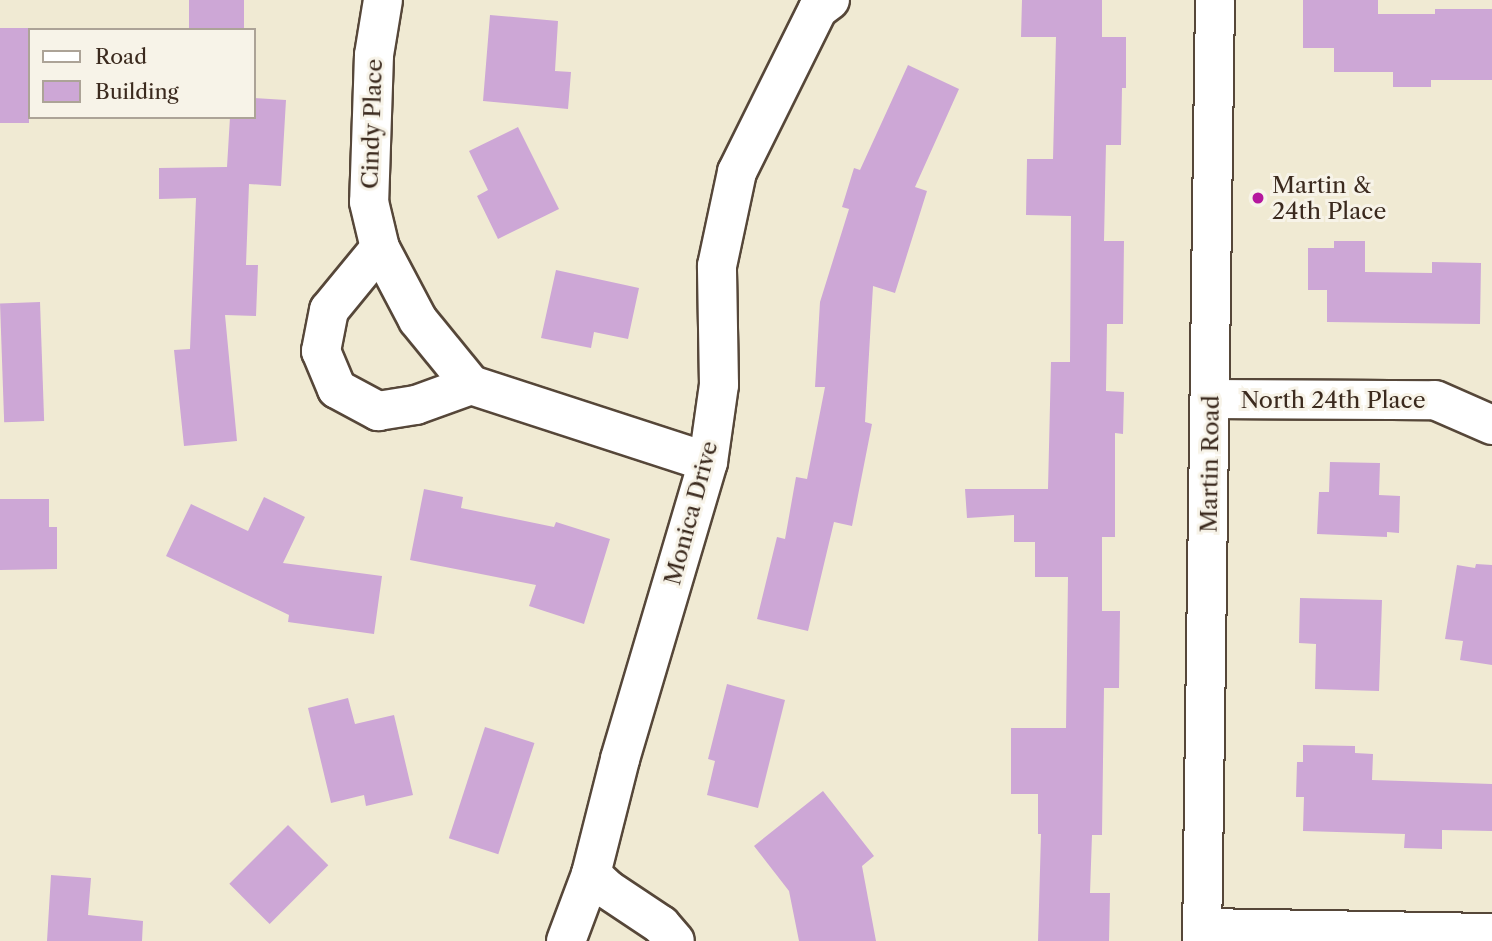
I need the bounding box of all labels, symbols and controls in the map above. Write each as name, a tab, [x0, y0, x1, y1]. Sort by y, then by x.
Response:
legend	[28, 28, 256, 119]
text: Road	[95, 44, 147, 69]
street label: Cindy Place	[356, 58, 388, 190]
text: Building	[95, 79, 179, 104]
place label: Martin & 24th Place	[1272, 171, 1386, 225]
marker: Martin & 24th Place	[1250, 190, 1266, 206]
street label: North 24th Place	[1240, 386, 1426, 414]
street label: Martin Road	[1195, 395, 1225, 533]
street label: Monica Drive	[658, 438, 724, 588]

